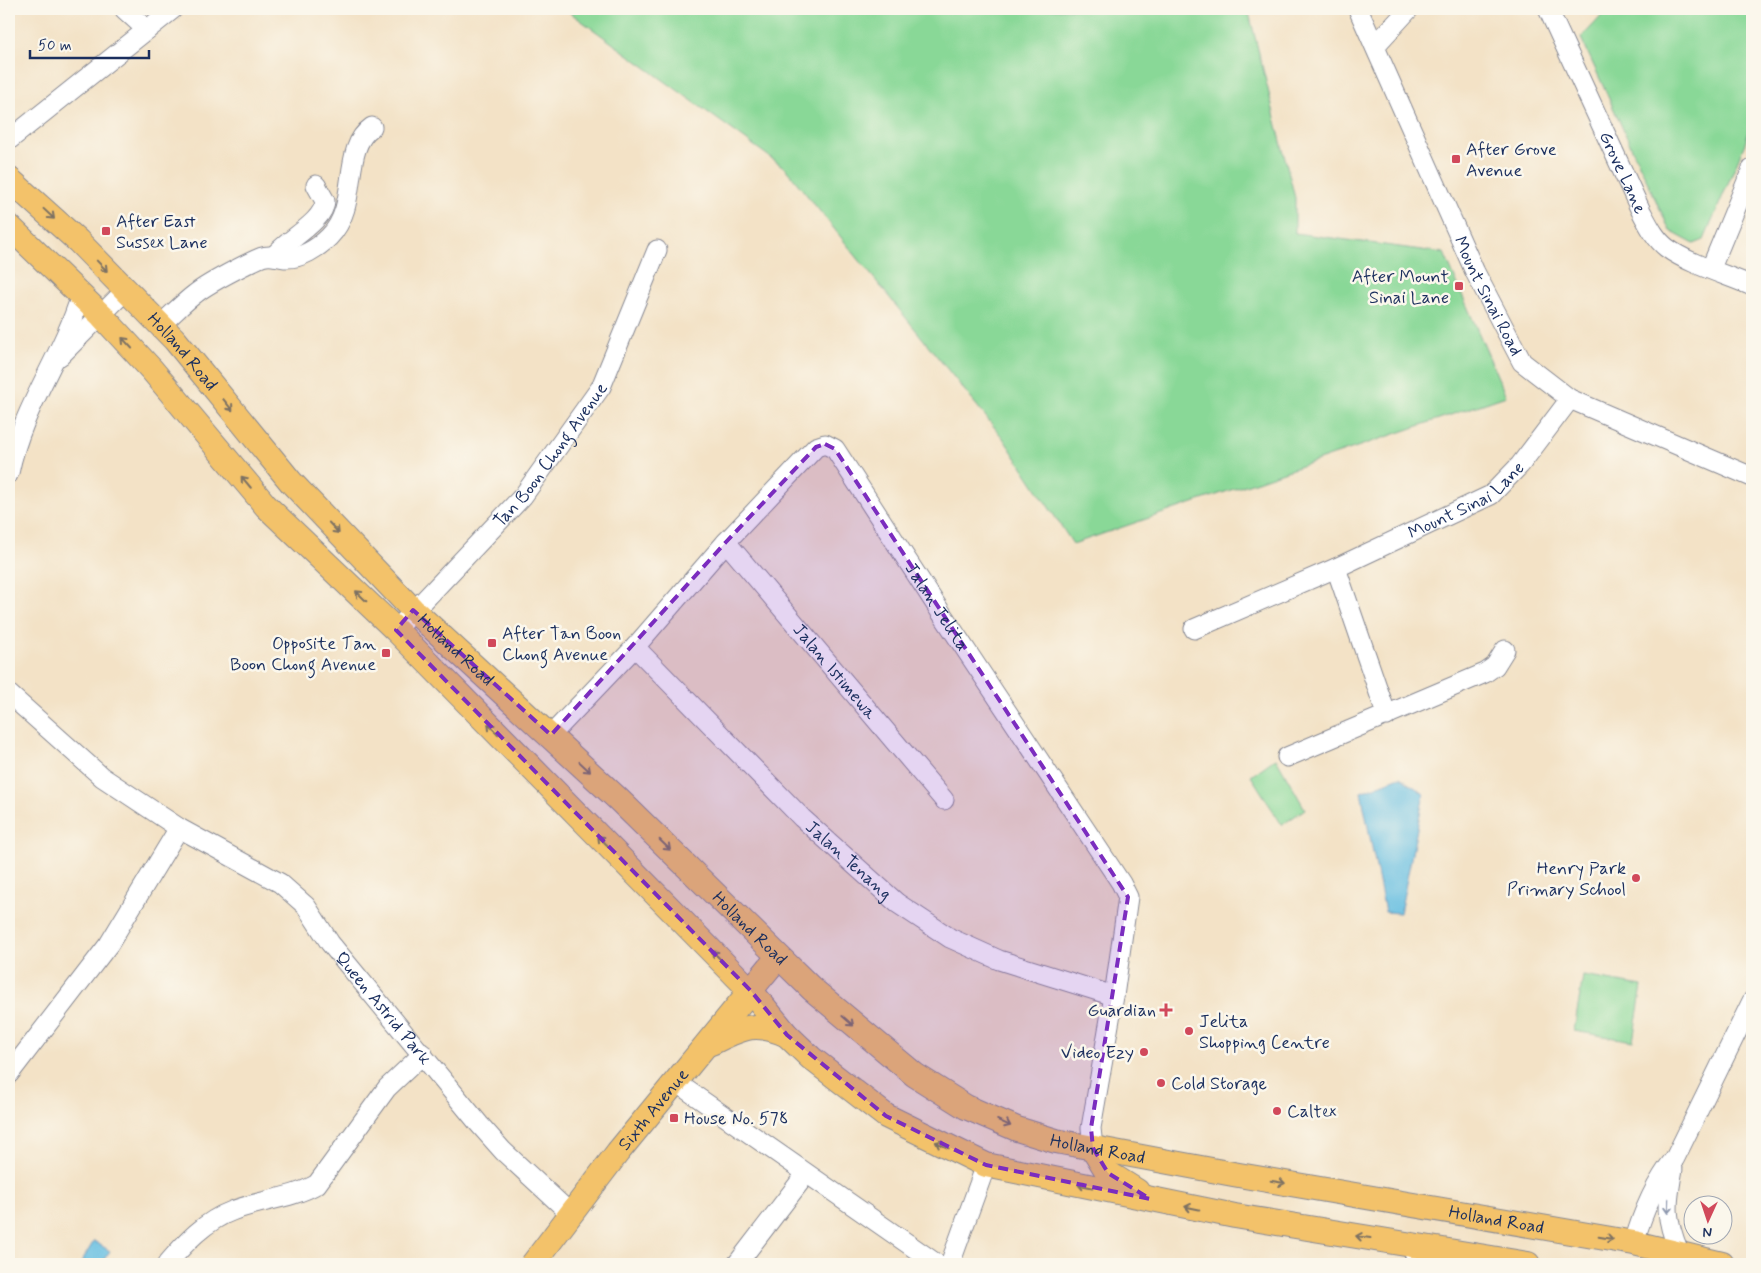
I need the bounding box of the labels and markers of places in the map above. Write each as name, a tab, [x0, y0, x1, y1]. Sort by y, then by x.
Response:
place label: After Grove Avenue	[1466, 138, 1557, 183]
marker: After Grove Avenue	[1450, 153, 1462, 165]
place label: After East Sussex Lane	[116, 210, 208, 255]
marker: After East Sussex Lane	[100, 225, 112, 237]
place label: After Mount Sinai Lane	[1352, 265, 1449, 310]
marker: After Mount Sinai Lane	[1453, 280, 1465, 292]
place label: After Tan Boon Chong Avenue	[502, 622, 621, 669]
place label: Opposite Tan Boon Chong Avenue	[230, 632, 376, 679]
marker: After Tan Boon Chong Avenue	[486, 637, 498, 649]
marker: Opposite Tan Boon Chong Avenue	[380, 647, 392, 659]
place label: Henry Park Primary School	[1507, 857, 1626, 902]
marker: Henry Park Primary School	[1630, 872, 1642, 884]
place label: Guardian	[1088, 999, 1156, 1023]
marker: Guardian	[1160, 1004, 1172, 1016]
place label: Jelita Shopping Centre	[1199, 1010, 1330, 1055]
marker: Jelita Shopping Centre	[1183, 1025, 1195, 1037]
place label: Video Ezy	[1061, 1041, 1134, 1065]
marker: Video Ezy	[1138, 1046, 1150, 1058]
place label: Cold Storage	[1171, 1072, 1267, 1096]
marker: Cold Storage	[1155, 1077, 1167, 1089]
place label: Caltex	[1287, 1100, 1337, 1124]
marker: Caltex	[1271, 1105, 1283, 1117]
place label: House No. 578	[684, 1107, 788, 1131]
marker: House No. 578	[668, 1112, 680, 1124]

